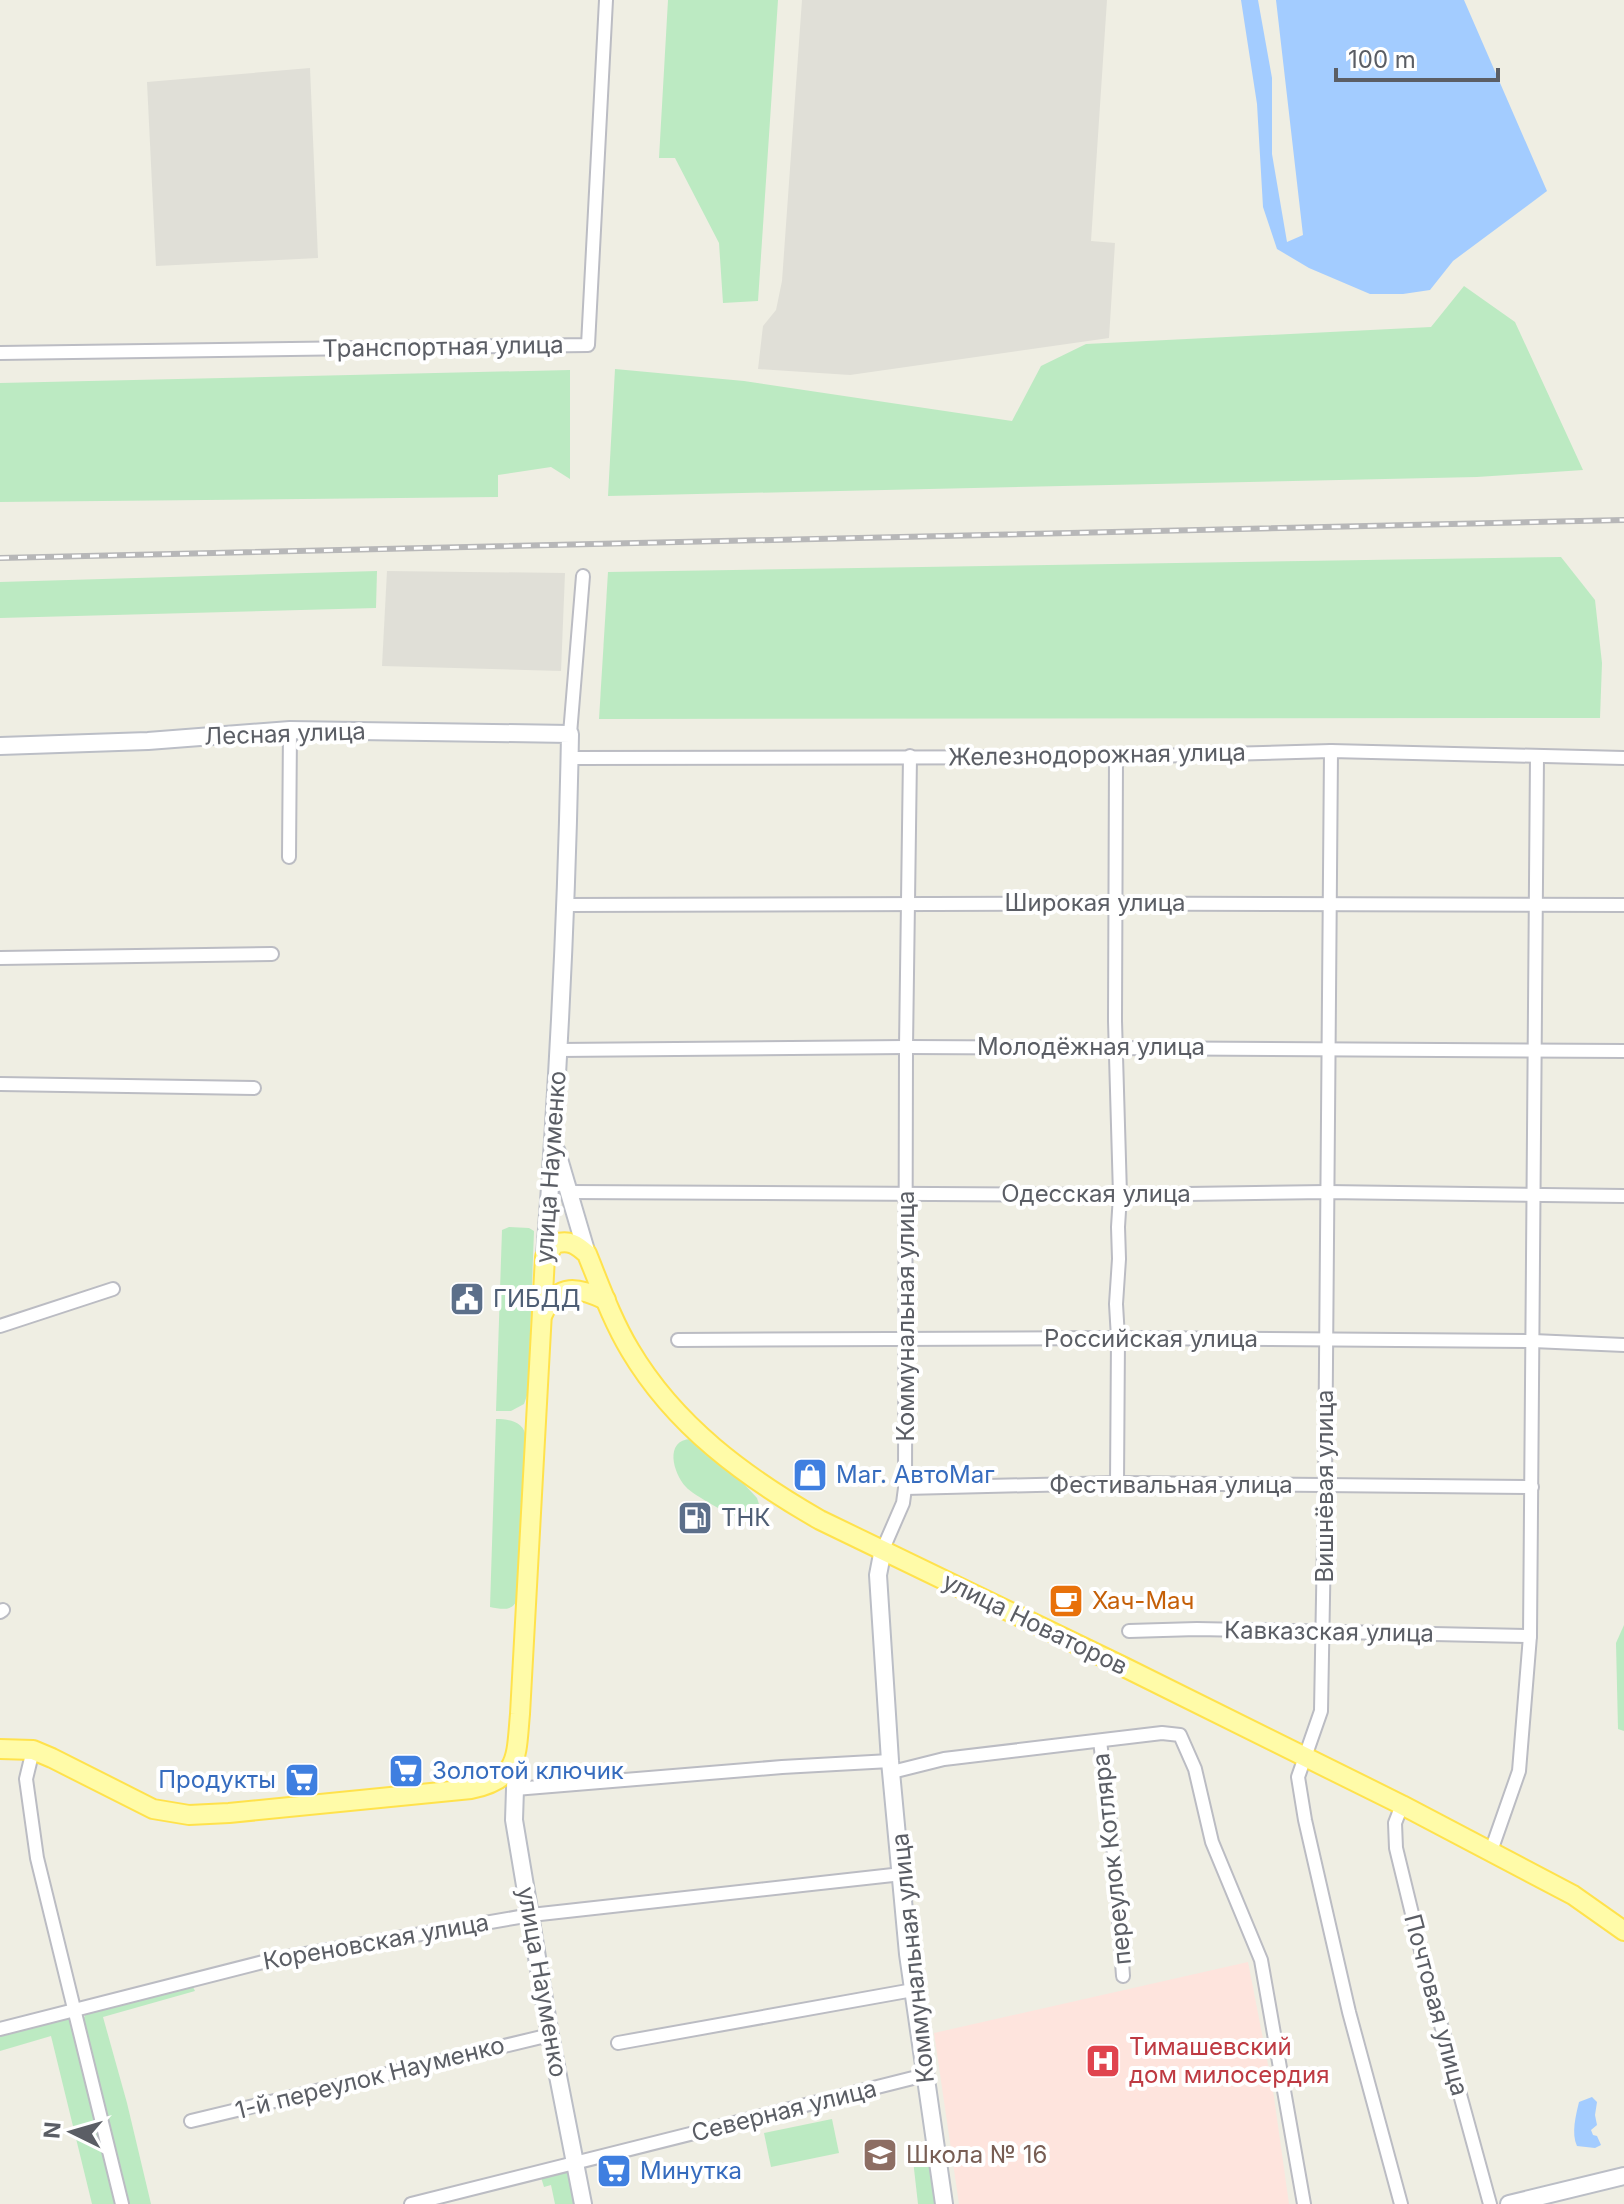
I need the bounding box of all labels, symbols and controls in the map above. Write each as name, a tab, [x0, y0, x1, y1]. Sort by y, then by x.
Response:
scale bar	[1336, 32, 1498, 82]
text: 100 m	[1348, 45, 1416, 74]
street label: Транспортная улица	[322, 330, 564, 363]
street label: Лесная улица	[204, 716, 366, 751]
street label: Железнодорожная улица	[948, 737, 1246, 772]
street label: Широкая улица	[1005, 888, 1186, 917]
street label: Молодёжная улица	[977, 1032, 1205, 1061]
street label: улица Науменко	[529, 1070, 572, 1264]
street label: Одесская улица	[1001, 1179, 1191, 1208]
street label: Коммунальная улица	[891, 1191, 920, 1441]
public building icon: ГИБДД	[448, 1280, 486, 1318]
place label: ГИБДД	[493, 1284, 580, 1313]
street label: Российская улица	[1044, 1324, 1258, 1353]
street label: Вишнёвая улица	[1310, 1389, 1339, 1583]
shop icon: Маг. АвтоМаг	[791, 1456, 829, 1494]
place label: Маг. АвтоМаг	[836, 1460, 995, 1489]
street label: Фестивальная улица	[1049, 1470, 1293, 1499]
fuel station icon: ТНК	[676, 1499, 714, 1537]
place label: ТНК	[721, 1503, 770, 1532]
street label: улица Новаторов	[938, 1566, 1132, 1681]
cafe icon: Хач-Мач	[1047, 1582, 1085, 1620]
place label: Хач-Мач	[1092, 1586, 1194, 1615]
street label: Кавказская улица	[1224, 1615, 1434, 1648]
supermarket icon: Золотой ключик	[387, 1752, 425, 1790]
street label: переулок Котляра	[1086, 1752, 1137, 1966]
place label: Золотой ключик	[432, 1756, 624, 1785]
supermarket icon: Продукты	[283, 1761, 321, 1799]
place label: Продукты	[158, 1765, 276, 1794]
street label: Коммунальная улица	[885, 1832, 940, 2084]
street label: улица Науменко	[511, 1884, 574, 2079]
street label: Кореновская улица	[261, 1907, 491, 1976]
street label: Почтовая улица	[1398, 1911, 1475, 2099]
street label: 1-й переулок Науменко	[232, 2030, 507, 2125]
place label: Тимашевский дом милосердия	[1129, 2032, 1330, 2089]
hospital icon: Тимашевский дом милосердия	[1084, 2042, 1122, 2080]
street label: Северная улица	[688, 2073, 879, 2148]
north arrow	[32, 2092, 112, 2172]
text: N	[38, 2121, 66, 2140]
school or university icon: Школа № 16	[861, 2136, 899, 2174]
place label: Школа № 16	[906, 2140, 1047, 2169]
supermarket icon: Минутка	[595, 2152, 633, 2190]
place label: Минутка	[640, 2156, 742, 2185]

